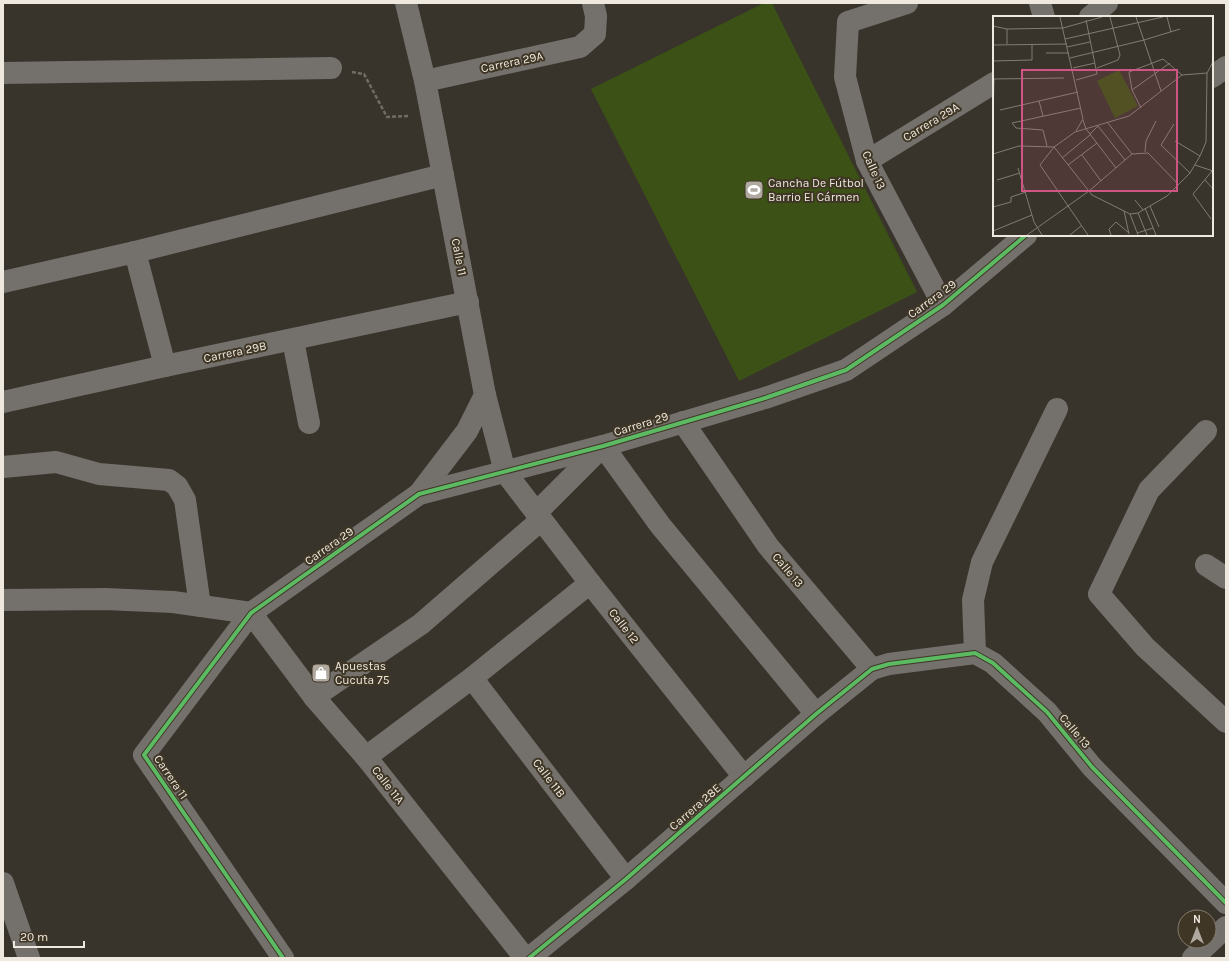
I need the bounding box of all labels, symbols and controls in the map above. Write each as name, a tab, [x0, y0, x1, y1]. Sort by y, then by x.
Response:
inset map	[993, 16, 1213, 236]
street label: Carrera 29A	[480, 49, 545, 75]
street label: Carrera 29A	[900, 100, 962, 144]
street label: Calle 13	[859, 149, 889, 191]
place label: Cancha De Fútbol Barrio El Cármen	[768, 176, 864, 204]
sports icon: Cancha De Fútbol Barrio El Cármen	[743, 179, 765, 201]
street label: Calle 11	[449, 237, 469, 277]
street label: Carrera 29	[905, 277, 959, 321]
street label: Carrera 29B	[202, 339, 268, 365]
street label: Carrera 29	[612, 409, 670, 439]
street label: Carrera 29	[302, 524, 356, 568]
street label: Calle 13	[770, 550, 806, 590]
street label: Calle 12	[606, 606, 642, 646]
place label: Apuestas Cucuta 75	[335, 659, 390, 687]
shop icon: Apuestas Cucuta 75	[310, 662, 332, 684]
street label: Calle 13	[1057, 711, 1093, 751]
street label: Carrera 11	[151, 752, 191, 802]
street label: Calle 11B	[530, 756, 568, 800]
street label: Calle 11A	[369, 763, 407, 807]
street label: Carrera 28E	[666, 781, 724, 833]
north arrow	[1177, 909, 1217, 949]
text: N	[1193, 913, 1201, 926]
scale bar	[14, 923, 84, 949]
text: 20 m	[20, 930, 48, 944]

